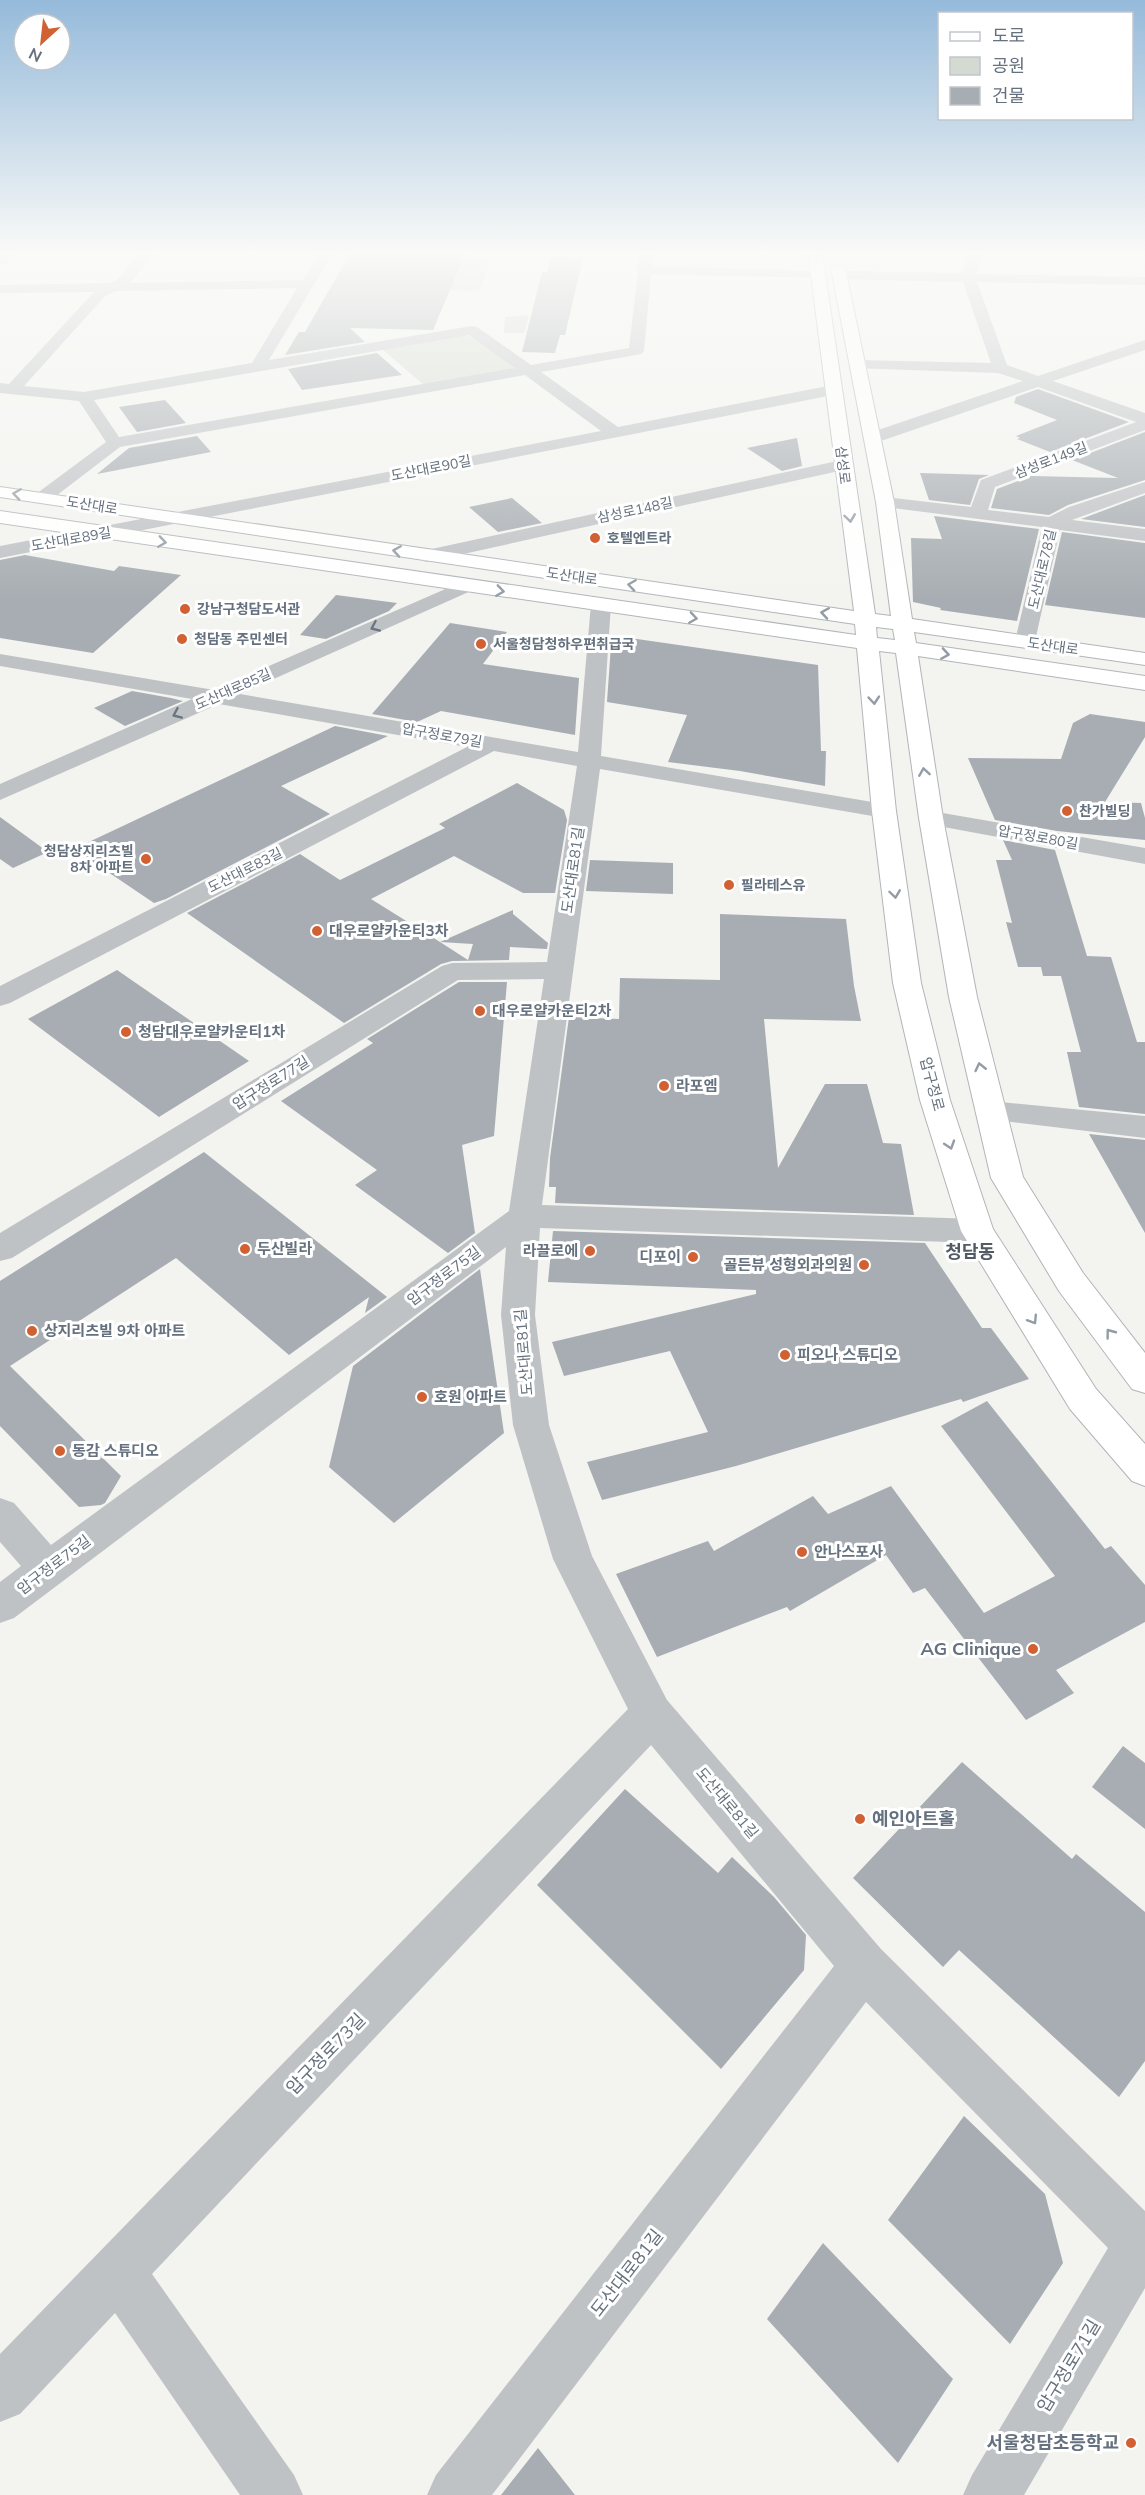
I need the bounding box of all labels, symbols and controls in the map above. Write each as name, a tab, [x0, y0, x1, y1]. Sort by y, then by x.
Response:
north arrow	[12, 12, 72, 72]
legend	[938, 12, 1133, 120]
text: 도로	[992, 24, 1025, 47]
text: N	[25, 44, 45, 67]
text: 공원	[992, 54, 1025, 77]
text: 건물	[992, 84, 1025, 107]
street label: 삼성로149길	[1012, 438, 1090, 482]
street label: 삼성로	[832, 445, 854, 485]
street label: 도산대로90길	[389, 451, 473, 485]
one-way arrow	[13, 489, 22, 501]
street label: 도산대로	[65, 492, 119, 518]
street label: 삼성로148길	[596, 493, 674, 527]
one-way arrow	[843, 514, 855, 523]
street label: 도산대로89길	[29, 523, 113, 555]
street label: 도산대로78길	[1024, 527, 1060, 611]
place label: 호텔엔트라	[607, 529, 672, 547]
marker: 호텔엔트라	[588, 531, 602, 545]
one-way arrow	[157, 535, 166, 547]
one-way arrow	[392, 546, 402, 558]
street label: 도산대로	[545, 564, 599, 589]
one-way arrow	[627, 579, 636, 591]
one-way arrow	[496, 584, 505, 596]
place label: 강남구청담도서관	[197, 600, 300, 618]
marker: 강남구청담도서관	[178, 602, 192, 616]
one-way arrow	[820, 607, 829, 619]
one-way arrow	[689, 611, 698, 623]
one-way arrow	[370, 619, 381, 631]
place label: 청담동 주민센터	[194, 630, 288, 648]
marker: 청담동 주민센터	[175, 632, 189, 646]
street label: 도산대로	[1026, 634, 1080, 659]
place label: 서울청담청하우편취급국	[493, 635, 635, 653]
marker: 서울청담청하우편취급국	[474, 637, 488, 651]
one-way arrow	[941, 647, 950, 659]
street label: 도산대로85길	[192, 664, 274, 714]
one-way arrow	[867, 695, 880, 705]
one-way arrow	[173, 707, 184, 719]
street label: 압구정로79길	[400, 719, 484, 751]
one-way arrow	[919, 768, 931, 777]
place label: 찬가빌딩	[1079, 802, 1131, 820]
marker: 찬가빌딩	[1060, 804, 1074, 818]
street label: 압구정로80길	[996, 821, 1080, 853]
street label: 도산대로81길	[557, 826, 588, 914]
place label: 청담상지리츠빌 8차 아파트	[44, 842, 134, 876]
street label: 도산대로83길	[205, 844, 285, 896]
marker: 청담상지리츠빌 8차 아파트	[139, 852, 153, 866]
place label: 필라테스유	[741, 876, 806, 894]
marker: 필라테스유	[722, 878, 736, 892]
one-way arrow	[888, 889, 900, 898]
place label: 대우로얄카운티3차	[329, 921, 449, 940]
marker: 대우로얄카운티3차	[310, 924, 324, 938]
place label: 대우로얄카운티2차	[492, 1001, 612, 1020]
marker: 대우로얄카운티2차	[473, 1004, 487, 1018]
place label: 청담대우로얄카운티1차	[138, 1022, 285, 1041]
marker: 청담대우로얄카운티1차	[119, 1025, 133, 1039]
street label: 압구정로77길	[229, 1051, 313, 1114]
street label: 압구정로	[916, 1055, 949, 1113]
one-way arrow	[974, 1062, 987, 1072]
place label: 라포엠	[676, 1076, 717, 1095]
marker: 라포엠	[657, 1079, 671, 1093]
one-way arrow	[942, 1139, 955, 1150]
place label: 두산빌라	[257, 1239, 312, 1258]
district label: 청담동	[945, 1240, 995, 1263]
place label: 라끌로에	[523, 1241, 578, 1260]
marker: 두산빌라	[238, 1242, 252, 1256]
street label: 압구정로75길	[403, 1242, 484, 1309]
marker: 라끌로에	[583, 1244, 597, 1258]
place label: 디포이	[640, 1247, 681, 1266]
marker: 디포이	[686, 1250, 700, 1264]
place label: 골든뷰 성형외과의원	[724, 1255, 852, 1274]
marker: 골든뷰 성형외과의원	[857, 1258, 871, 1272]
street label: 도산대로81길	[510, 1308, 537, 1396]
one-way arrow	[1025, 1314, 1037, 1324]
place label: 상지리츠빌 9차 아파트	[44, 1321, 186, 1340]
marker: 상지리츠빌 9차 아파트	[25, 1324, 39, 1338]
one-way arrow	[1106, 1328, 1117, 1339]
place label: 피오나 스튜디오	[797, 1345, 898, 1364]
marker: 피오나 스튜디오	[778, 1348, 792, 1362]
place label: 호원 아파트	[434, 1387, 507, 1406]
marker: 호원 아파트	[415, 1390, 429, 1404]
place label: 동감 스튜디오	[72, 1441, 159, 1460]
marker: 동감 스튜디오	[53, 1444, 67, 1458]
street label: 압구정로75길	[13, 1531, 94, 1598]
place label: 안나스포사	[814, 1542, 883, 1561]
marker: 안나스포사	[795, 1545, 809, 1559]
place label: AG Clinique	[920, 1637, 1021, 1660]
marker: AG Clinique	[1026, 1642, 1040, 1656]
street label: 도산대로81길	[692, 1763, 763, 1842]
place label: 예인아트홀	[872, 1807, 955, 1830]
marker: 예인아트홀	[853, 1812, 867, 1826]
street label: 압구정로73길	[281, 2008, 370, 2099]
street label: 도산대로81길	[585, 2224, 668, 2321]
street label: 압구정로71길	[1032, 2315, 1105, 2416]
place label: 서울청담초등학교	[987, 2431, 1119, 2454]
marker: 서울청담초등학교	[1124, 2436, 1138, 2450]

